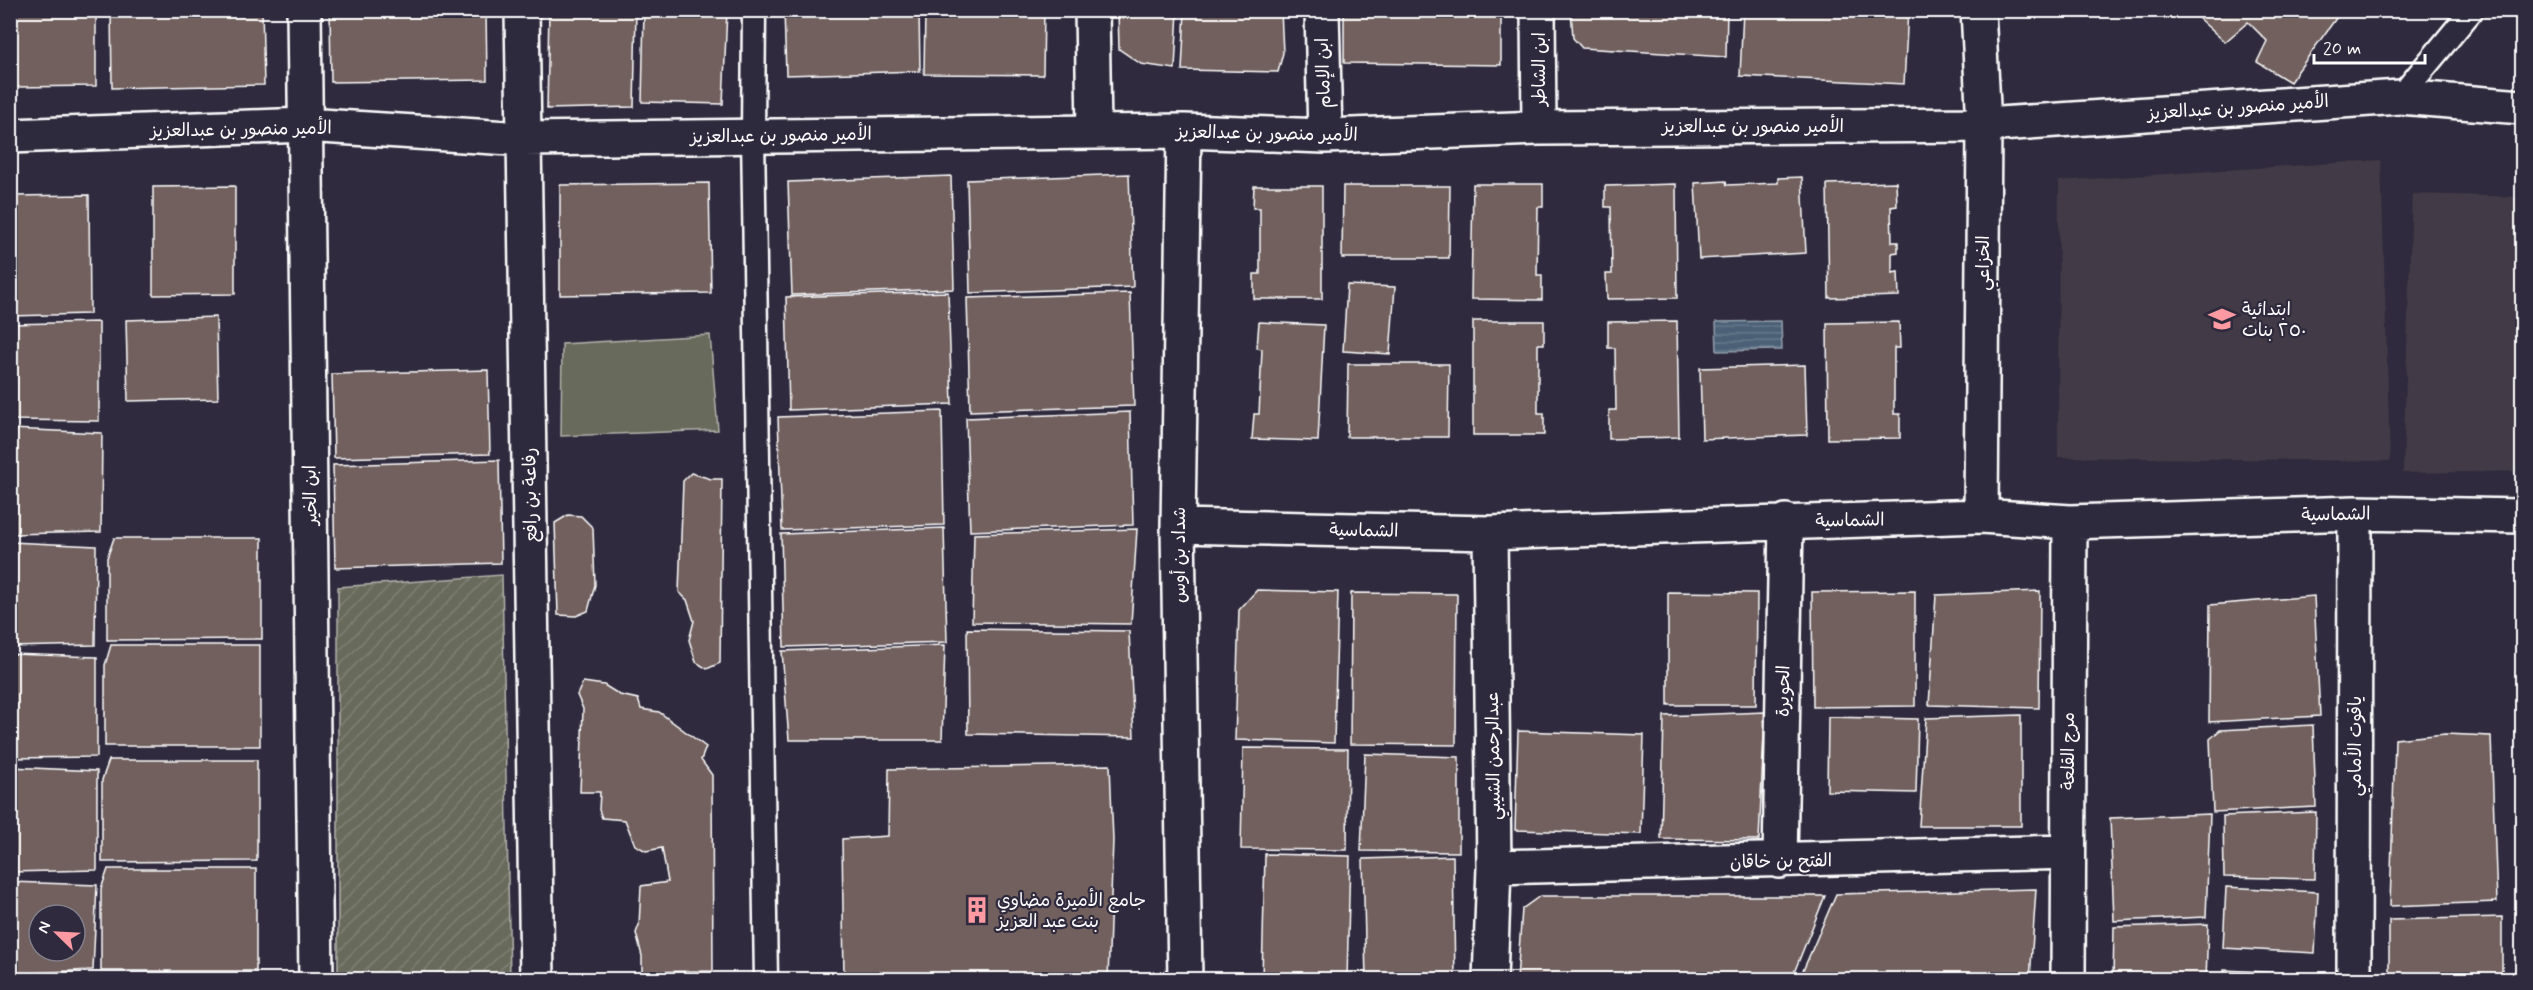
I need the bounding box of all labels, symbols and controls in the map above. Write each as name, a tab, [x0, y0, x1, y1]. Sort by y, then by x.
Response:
scale bar	[2314, 27, 2425, 65]
street label: ابن الشاطر	[1528, 32, 1552, 108]
street label: ابن الإمام	[1311, 37, 1338, 109]
text: 20 m	[2323, 37, 2361, 61]
street label: الأمير منصور بن عبدالعزيز	[2144, 89, 2330, 126]
street label: الأمير منصور بن عبدالعزيز	[1660, 114, 1844, 139]
street label: الأمير منصور بن عبدالعزيز	[148, 115, 332, 144]
street label: الأمير منصور بن عبدالعزيز	[1174, 119, 1358, 148]
street label: الأمير منصور بن عبدالعزيز	[688, 121, 872, 150]
street label: الخزاعي	[1972, 235, 1999, 291]
place label: ابتدائية ٢٥٠ بنات	[2242, 298, 2307, 343]
school or university icon: ابتدائية ٢٥٠ بنات	[2207, 304, 2237, 334]
street label: رفاعة بن رافع	[518, 447, 544, 543]
street label: ابن الخير	[298, 465, 324, 527]
street label: الشماسية	[2301, 502, 2371, 528]
street label: شداد بن أوس	[1168, 507, 1192, 603]
street label: الشماسية	[1815, 508, 1885, 534]
street label: الشماسية	[1329, 518, 1399, 544]
street label: الحويرة	[1772, 665, 1796, 717]
street label: عبدالرحمن الشيبي	[1481, 692, 1510, 820]
street label: ياقوت الأمامي	[2343, 696, 2371, 796]
street label: مرج القلعة	[2057, 712, 2081, 790]
street label: الفتح بن خاقان	[1730, 849, 1832, 875]
place label: جامع الأميرة مضاوي بنت عبد العزيز	[995, 888, 1146, 934]
building icon: جامع الأميرة مضاوي بنت عبد العزيز	[962, 895, 992, 925]
north arrow	[27, 903, 87, 963]
text: N	[33, 918, 56, 937]

